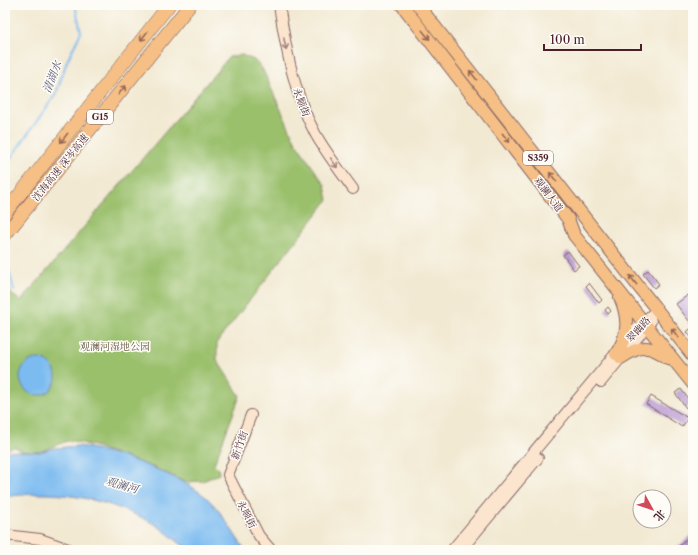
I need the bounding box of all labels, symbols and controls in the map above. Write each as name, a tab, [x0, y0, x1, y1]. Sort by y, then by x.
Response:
scale bar	[544, 26, 641, 52]
one-way arrow	[140, 30, 149, 41]
one-way arrow	[422, 30, 430, 41]
text: 100 m	[550, 32, 585, 47]
one-way arrow	[282, 37, 290, 50]
water label: 清湖水	[40, 58, 65, 95]
one-way arrow	[469, 69, 478, 80]
one-way arrow	[117, 85, 126, 95]
street label: 永顺街	[290, 86, 313, 118]
road number: G15	[87, 110, 113, 124]
street label: 沈海高速 深岑高速	[29, 131, 91, 204]
one-way arrow	[60, 132, 68, 143]
one-way arrow	[502, 132, 510, 143]
road number: S359	[523, 151, 553, 165]
one-way arrow	[330, 157, 338, 168]
one-way arrow	[548, 172, 557, 183]
street label: 观澜大道	[531, 174, 566, 214]
one-way arrow	[628, 274, 637, 285]
street label: 翠幽路	[623, 314, 653, 345]
one-way arrow	[671, 328, 679, 339]
park label: 观澜河湿地公园	[80, 340, 150, 353]
street label: 新竹街	[228, 429, 251, 461]
water label: 观澜河	[104, 474, 142, 497]
north arrow	[632, 489, 672, 529]
street label: 永顺街	[234, 498, 259, 531]
text: 北	[651, 507, 669, 524]

